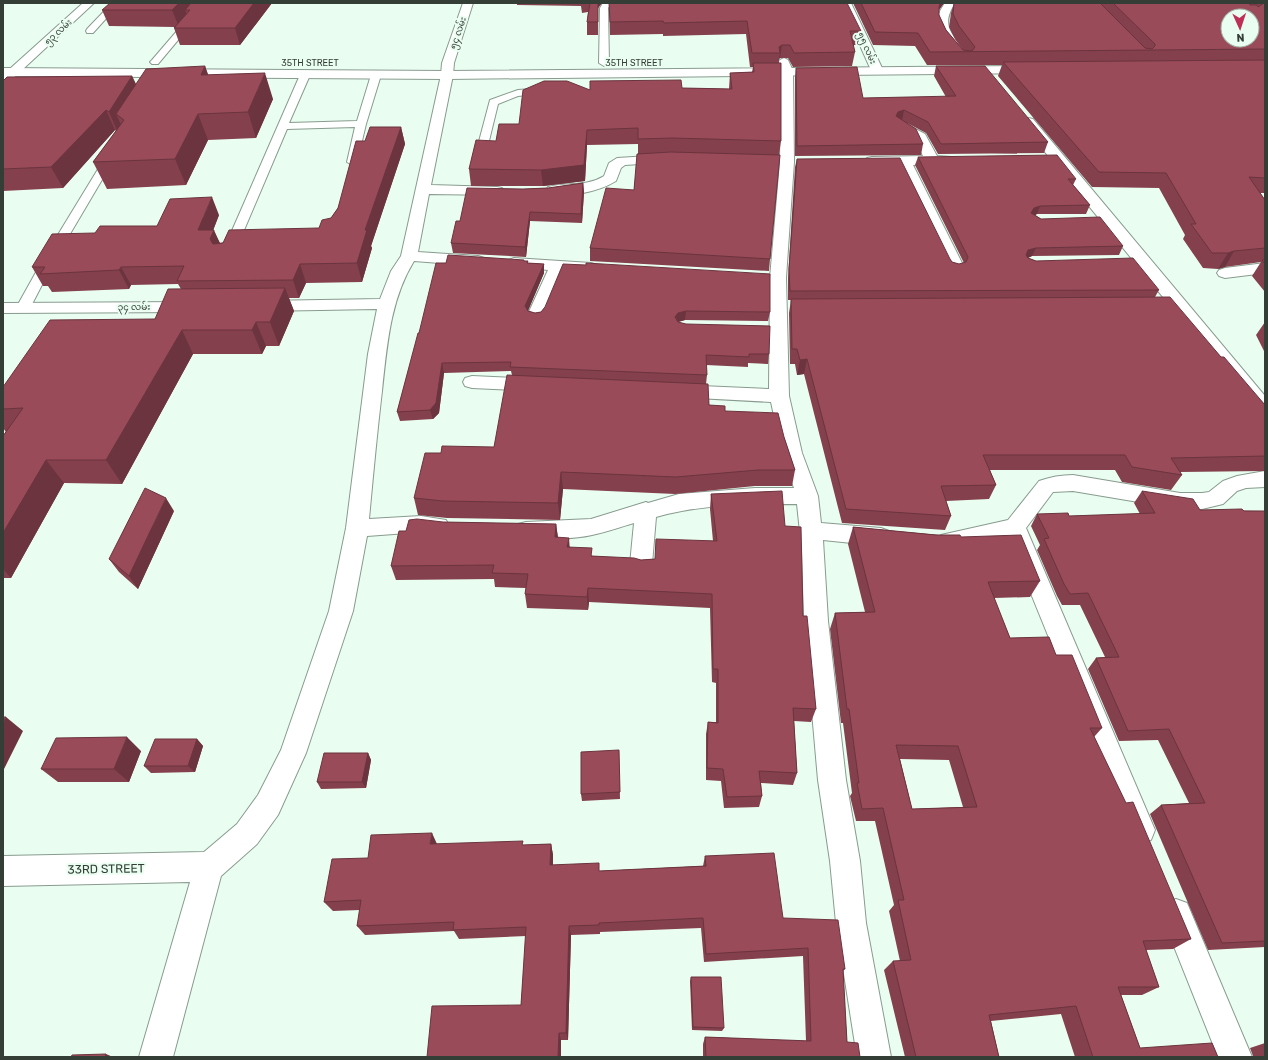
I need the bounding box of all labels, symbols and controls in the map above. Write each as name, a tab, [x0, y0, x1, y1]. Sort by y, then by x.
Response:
north arrow	[1220, 8, 1260, 48]
street label: ၅၄ လမ်း	[447, 15, 470, 51]
street label: ၅၃ လမ်း	[42, 16, 75, 48]
street label: ၅၅ လမ်း	[854, 30, 879, 66]
text: N	[1236, 31, 1245, 44]
street label: 35TH STREET	[281, 58, 339, 68]
street label: 35TH STREET	[605, 58, 663, 68]
street label: ၃၄ လမ်း	[118, 301, 150, 314]
street label: 33RD STREET	[67, 861, 145, 877]

